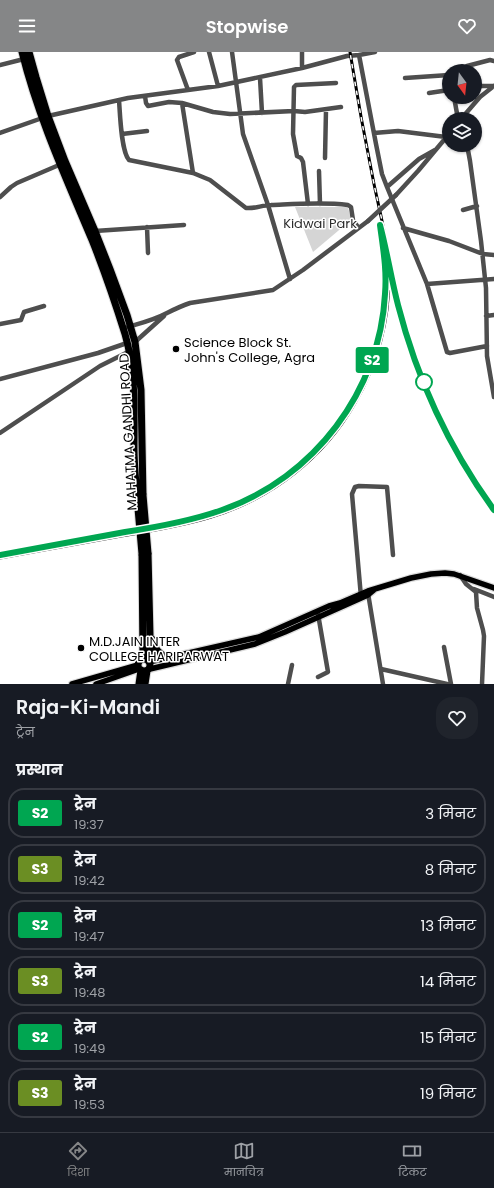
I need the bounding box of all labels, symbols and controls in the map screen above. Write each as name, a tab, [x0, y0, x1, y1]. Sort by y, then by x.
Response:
text: Stopwise	[206, 14, 288, 39]
icon: menu	[16, 15, 38, 37]
icon: heart	[456, 15, 478, 37]
north arrow	[442, 64, 482, 104]
map controls	[442, 64, 482, 152]
button: layers	[442, 112, 482, 152]
park label: Kidwai Park	[283, 214, 357, 233]
place label: Science Block St. John's College, Agra	[184, 333, 315, 367]
marker: Science Block St. John's College, Agra	[171, 344, 181, 354]
line badge: S2	[354, 347, 390, 373]
text: S2	[364, 350, 380, 370]
street label: MAHATMA GANDHI ROAD	[114, 353, 142, 511]
unlabelled marker	[415, 373, 433, 391]
place label: M.D.JAIN INTER COLLEGE HARIPARWAT	[89, 632, 229, 666]
marker: M.D.JAIN INTER COLLEGE HARIPARWAT	[76, 643, 86, 653]
text: Raja-Ki-Mandi	[16, 694, 160, 721]
button: heart	[436, 697, 478, 739]
text: ट्रेन	[16, 723, 35, 742]
text: प्रस्थान	[16, 759, 63, 780]
text: ट्रेन	[74, 793, 96, 814]
text: S2	[32, 803, 48, 823]
text: 3 मिनट	[425, 803, 476, 824]
text: 19:37	[74, 815, 104, 834]
text: ट्रेन	[74, 849, 96, 870]
text: S3	[31, 859, 49, 879]
text: 8 मिनट	[425, 859, 476, 880]
text: 19:42	[74, 871, 105, 890]
text: ट्रेन	[74, 905, 96, 926]
text: S2	[32, 915, 48, 935]
text: 13 मिनट	[421, 915, 476, 936]
text: 19:47	[74, 927, 104, 946]
text: ट्रेन	[74, 961, 96, 982]
text: S3	[31, 971, 49, 991]
text: 14 मिनट	[420, 971, 476, 992]
text: 19:48	[74, 983, 106, 1002]
text: ट्रेन	[74, 1017, 96, 1038]
text: S2	[32, 1027, 48, 1047]
text: 15 मिनट	[420, 1027, 476, 1048]
text: 19:49	[74, 1039, 106, 1058]
text: ट्रेन	[74, 1073, 96, 1094]
text: S3	[31, 1083, 49, 1103]
text: 19 मिनट	[420, 1083, 476, 1104]
text: 19:53	[74, 1095, 105, 1114]
tab: दिशा	[67, 1140, 89, 1181]
tab: मानचित्र	[224, 1140, 264, 1181]
tab: टिकट	[398, 1140, 427, 1181]

